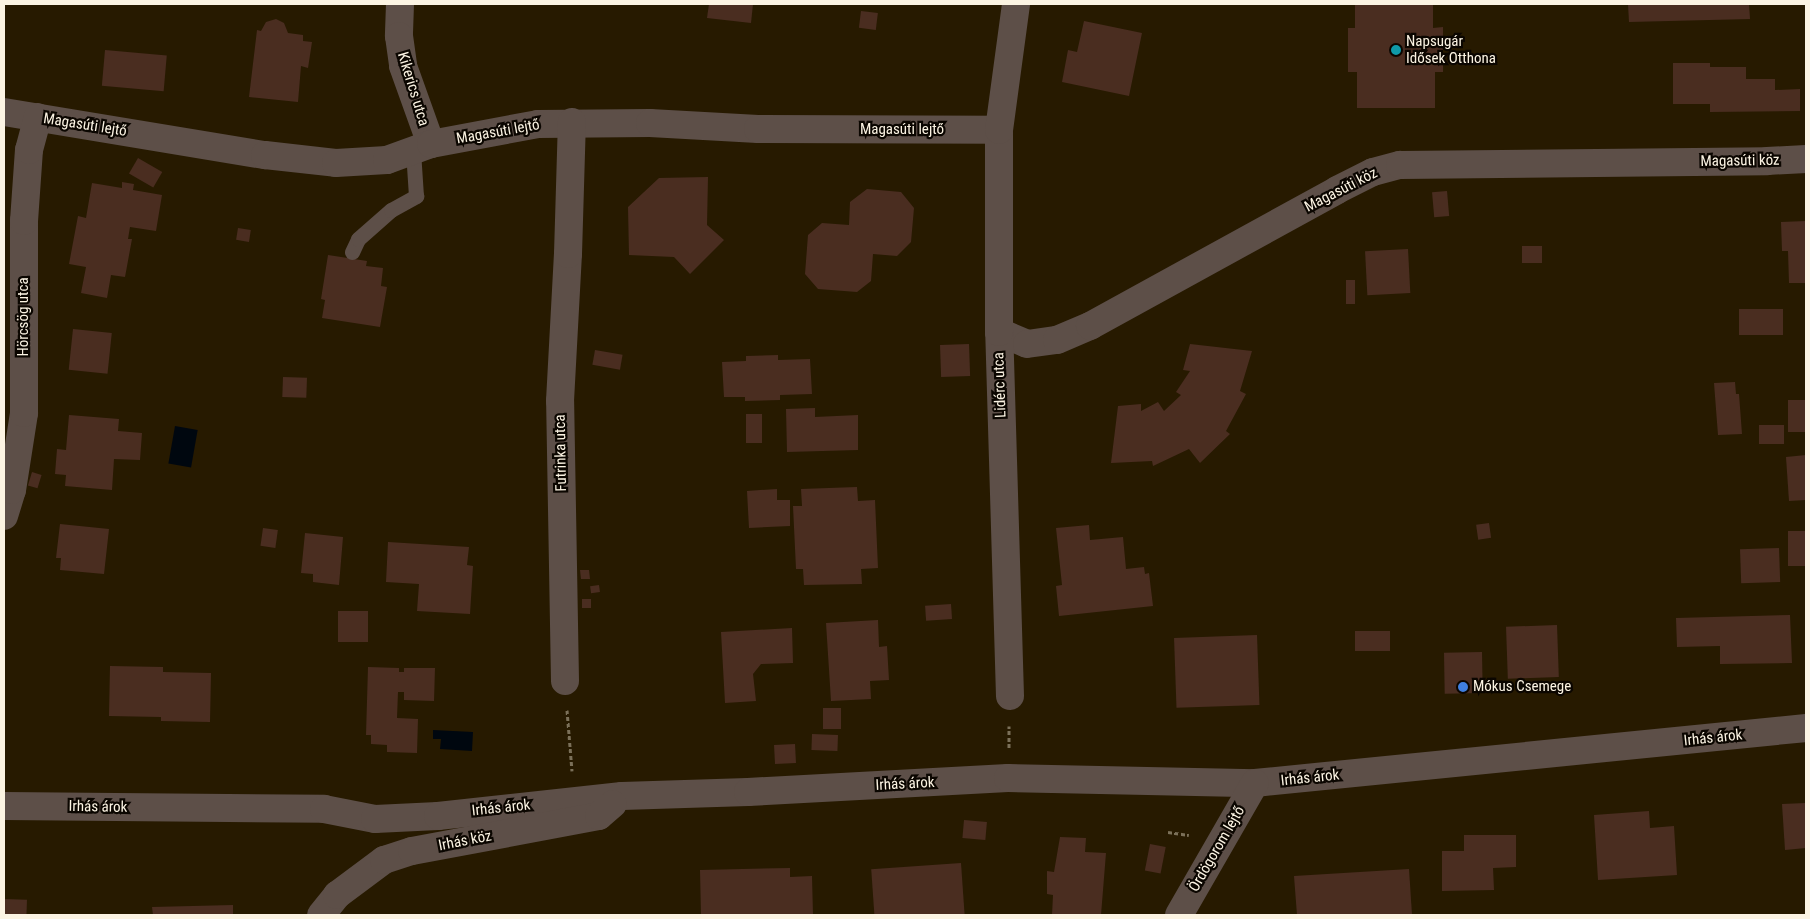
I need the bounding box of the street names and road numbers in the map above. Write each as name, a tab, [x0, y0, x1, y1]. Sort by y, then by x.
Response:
street label: Kikerics utca	[393, 50, 433, 128]
street label: Magasúti lejtő	[42, 110, 128, 140]
street label: Magasúti lejtő	[455, 116, 541, 148]
street label: Magasúti lejtő	[860, 121, 944, 139]
street label: Magasúti köz	[1700, 151, 1780, 171]
street label: Magasúti köz	[1302, 164, 1380, 216]
street label: Hörcsög utca	[15, 277, 33, 357]
street label: Lidérc utca	[990, 352, 1010, 418]
street label: Futrinka utca	[551, 414, 571, 492]
street label: Irhás árok	[1683, 726, 1743, 750]
street label: Irhás árok	[1280, 766, 1340, 790]
street label: Irhás árok	[875, 773, 935, 795]
street label: Irhás árok	[471, 796, 531, 820]
street label: Irhás árok	[68, 797, 128, 817]
street label: Ördögorom lejtő	[1185, 803, 1249, 895]
street label: Irhás köz	[437, 827, 493, 855]

